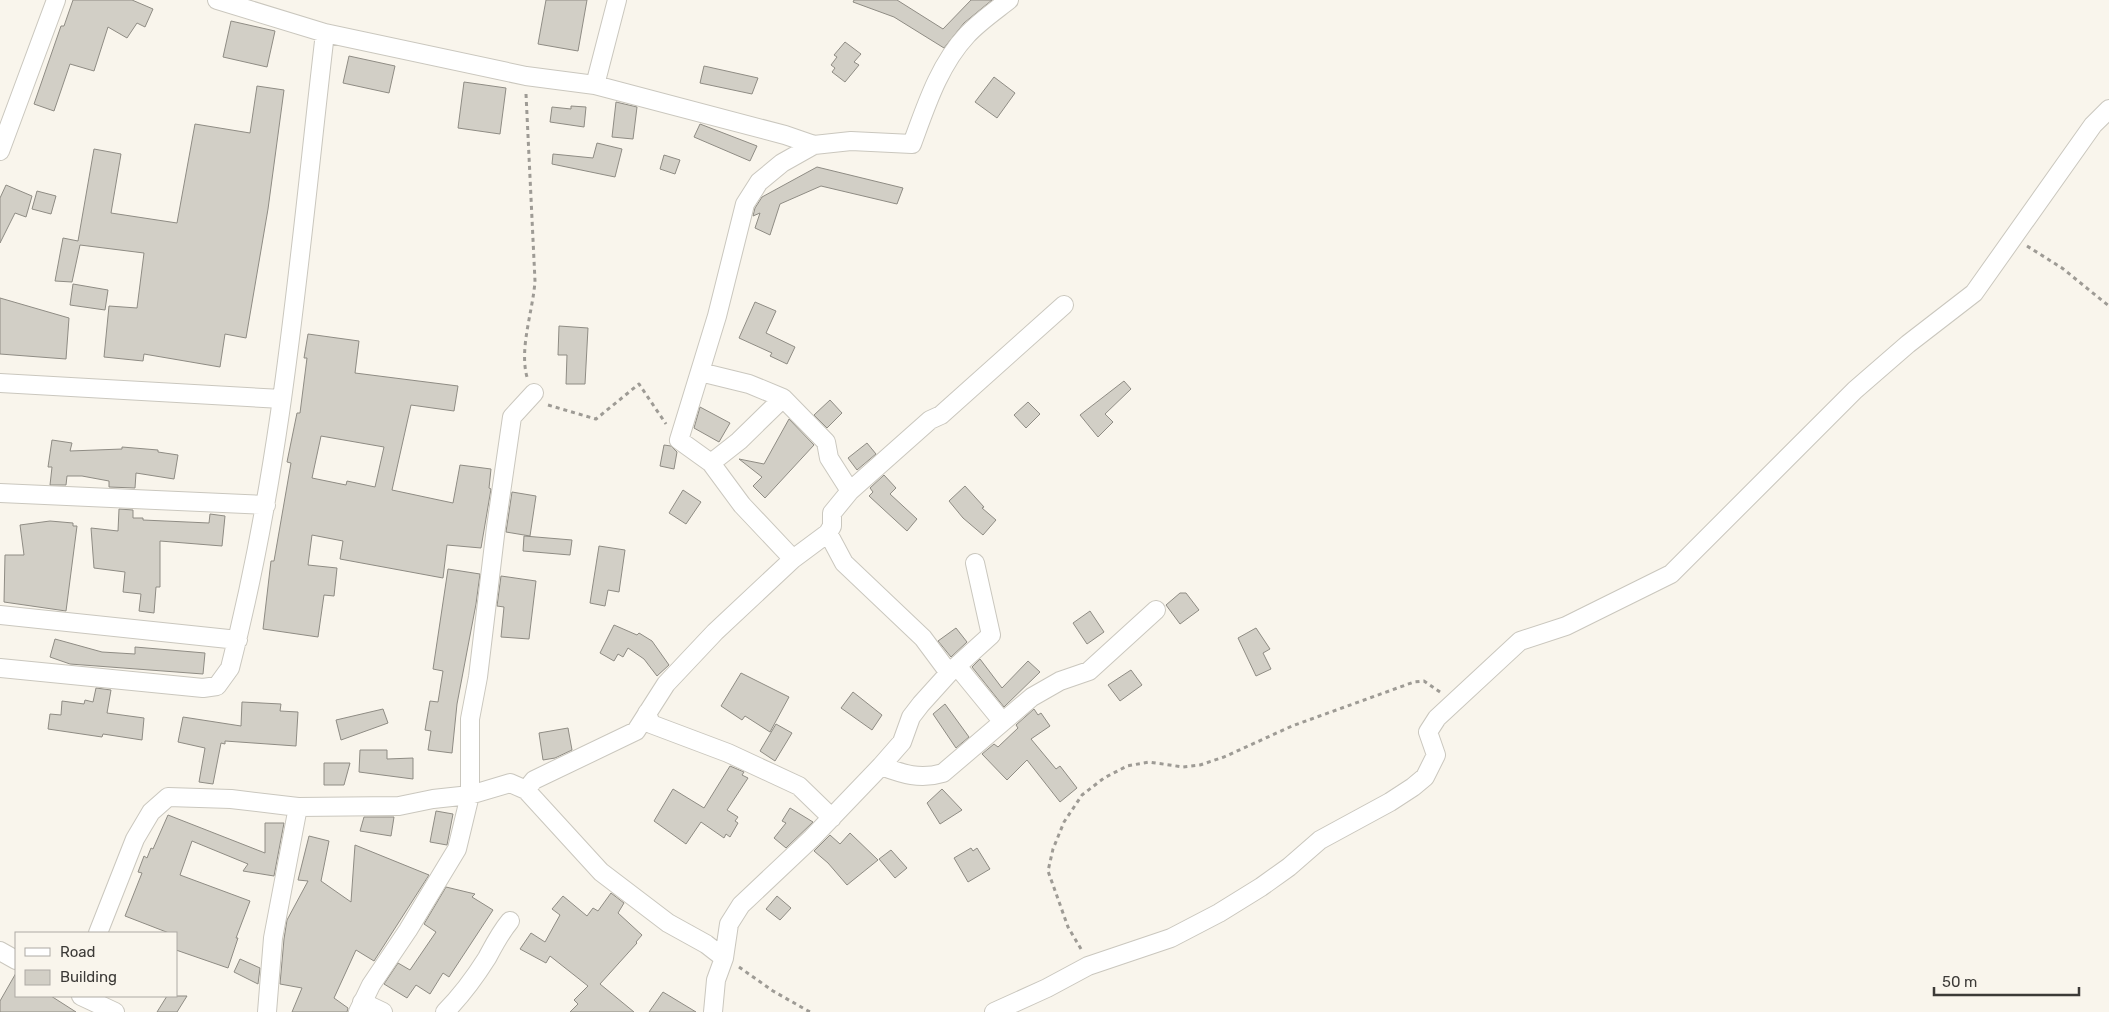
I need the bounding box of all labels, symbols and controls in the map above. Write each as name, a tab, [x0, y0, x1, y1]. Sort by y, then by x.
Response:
legend	[15, 932, 178, 997]
text: Road	[60, 943, 96, 961]
scale bar	[1934, 964, 2079, 996]
text: Building	[60, 968, 117, 986]
text: 50 m	[1942, 973, 1977, 991]

